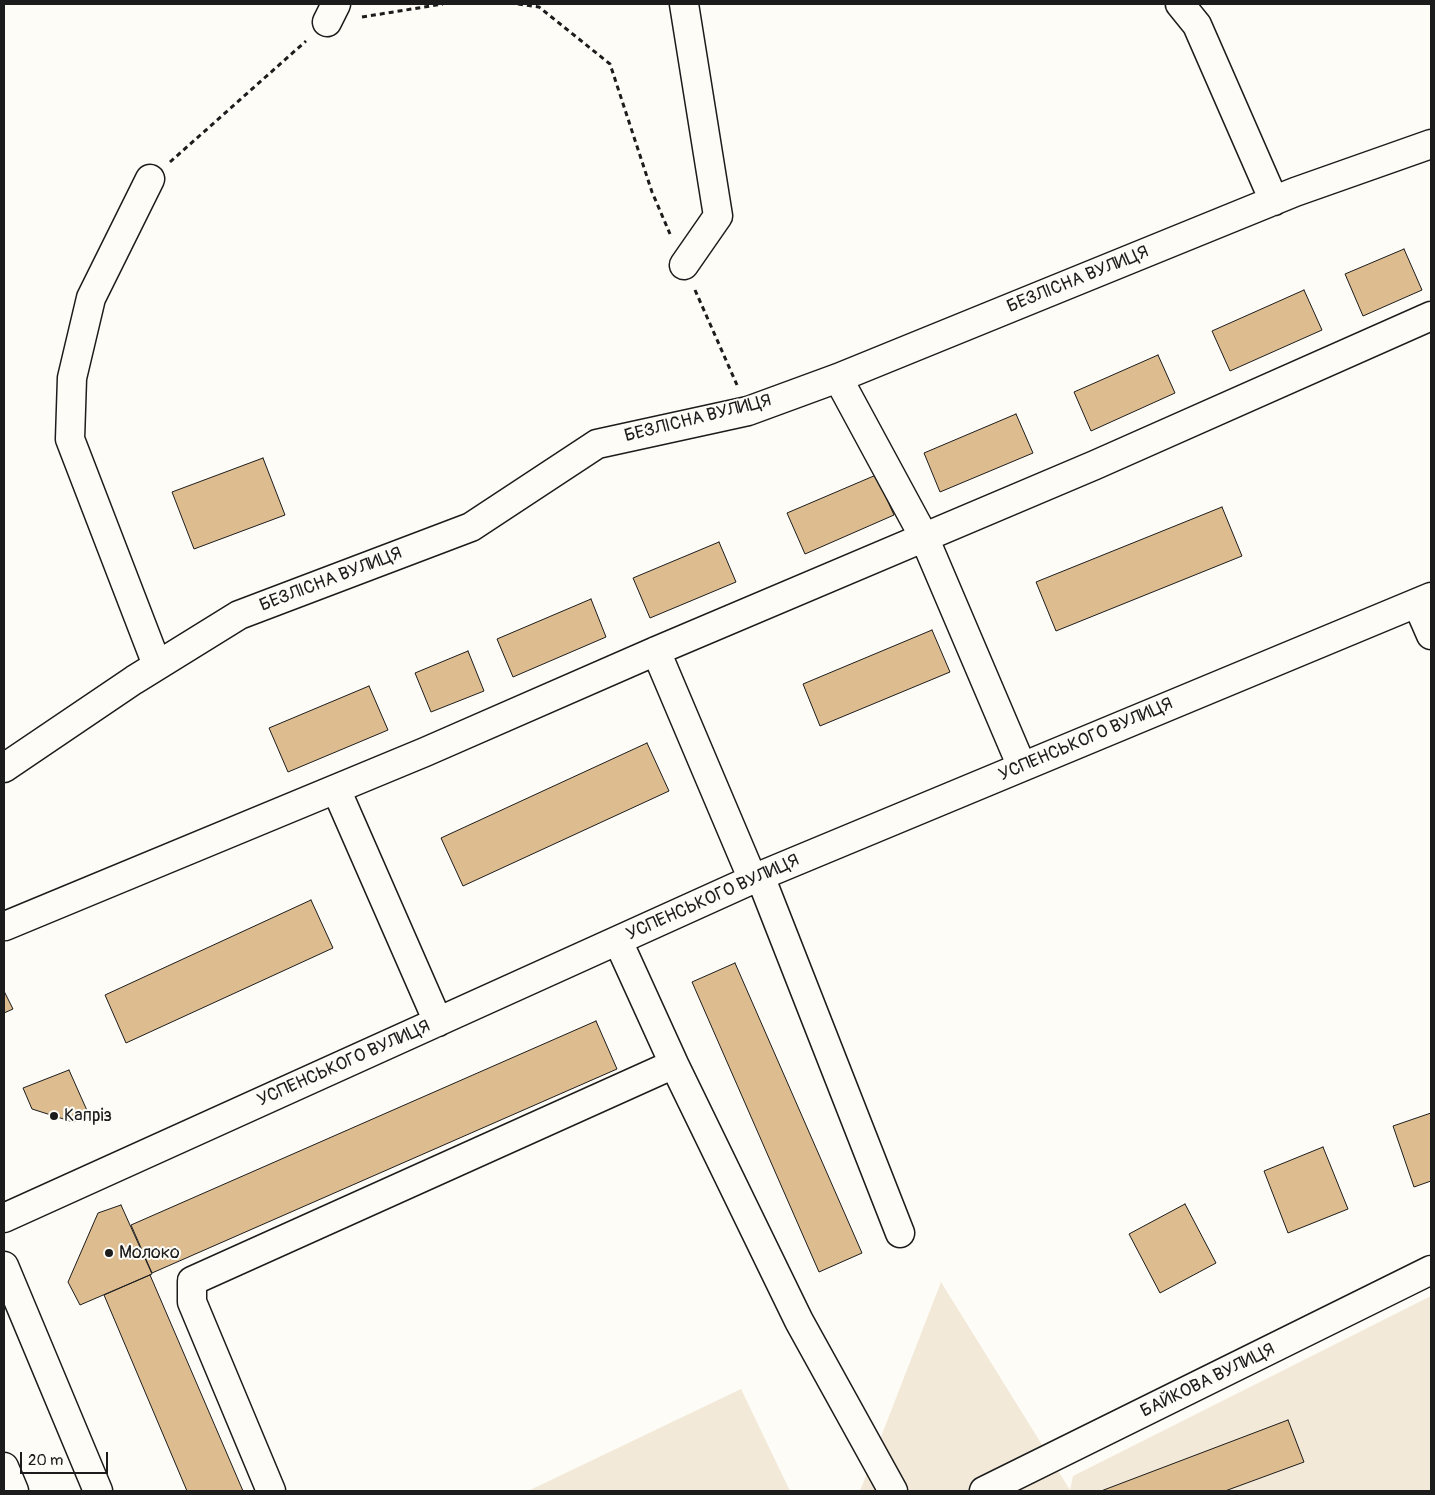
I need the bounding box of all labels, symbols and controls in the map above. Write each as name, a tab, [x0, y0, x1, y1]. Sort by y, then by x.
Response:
street label: БЕЗЛІСНА ВУЛИЦЯ	[1004, 242, 1152, 318]
street label: БЕЗЛІСНА ВУЛИЦЯ	[622, 390, 774, 448]
street label: БЕЗЛІСНА ВУЛИЦЯ	[257, 543, 405, 617]
street label: УСПЕНСЬКОГО ВУЛИЦЯ	[996, 694, 1176, 786]
street label: УСПЕНСЬКОГО ВУЛИЦЯ	[623, 850, 803, 946]
street label: УСПЕНСЬКОГО ВУЛИЦЯ	[254, 1016, 434, 1112]
place label: Капріз	[64, 1105, 112, 1127]
marker: Капріз	[48, 1110, 60, 1122]
place label: Молоко	[119, 1242, 180, 1264]
marker: Молоко	[103, 1247, 115, 1259]
street label: БАЙКОВА ВУЛИЦЯ	[1137, 1339, 1279, 1423]
scale bar	[22, 1442, 110, 1474]
text: 20 m	[28, 1451, 63, 1470]

